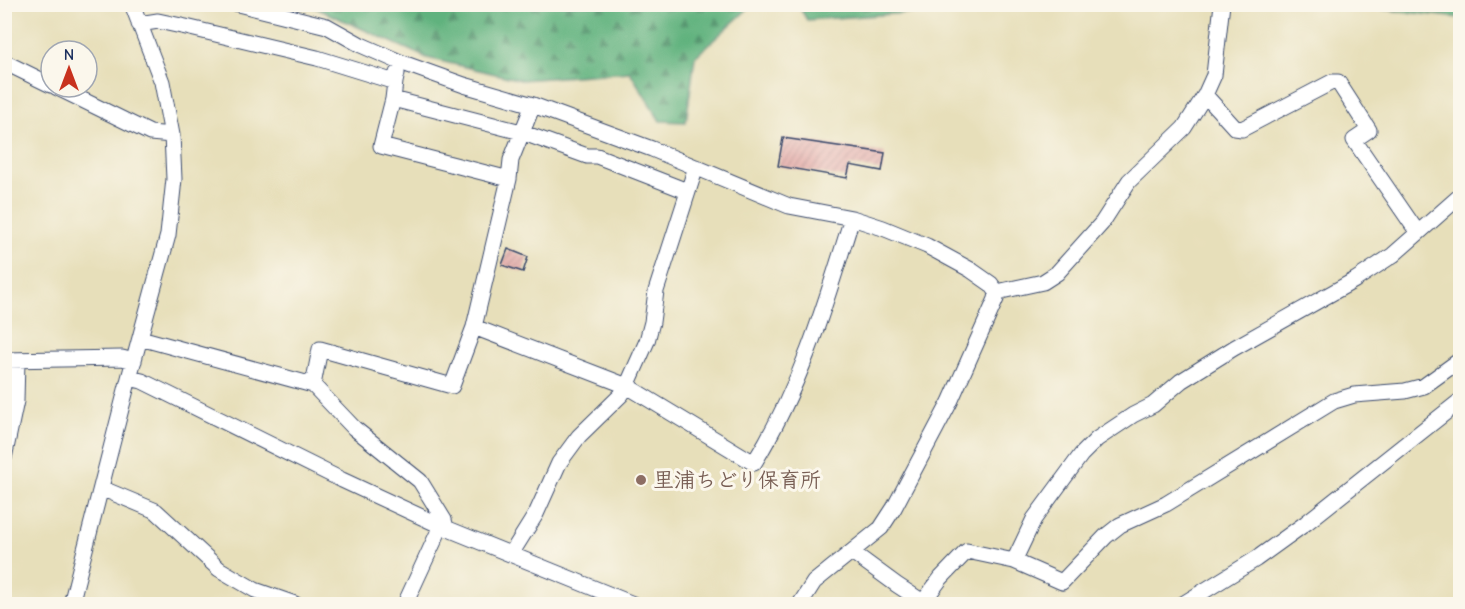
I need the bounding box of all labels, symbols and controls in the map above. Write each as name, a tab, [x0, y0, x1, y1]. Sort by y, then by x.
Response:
north arrow	[39, 39, 99, 99]
text: N	[64, 46, 74, 64]
place label: 里浦ちどり保育所	[653, 468, 821, 492]
marker: 里浦ちどり保育所	[634, 473, 648, 487]

